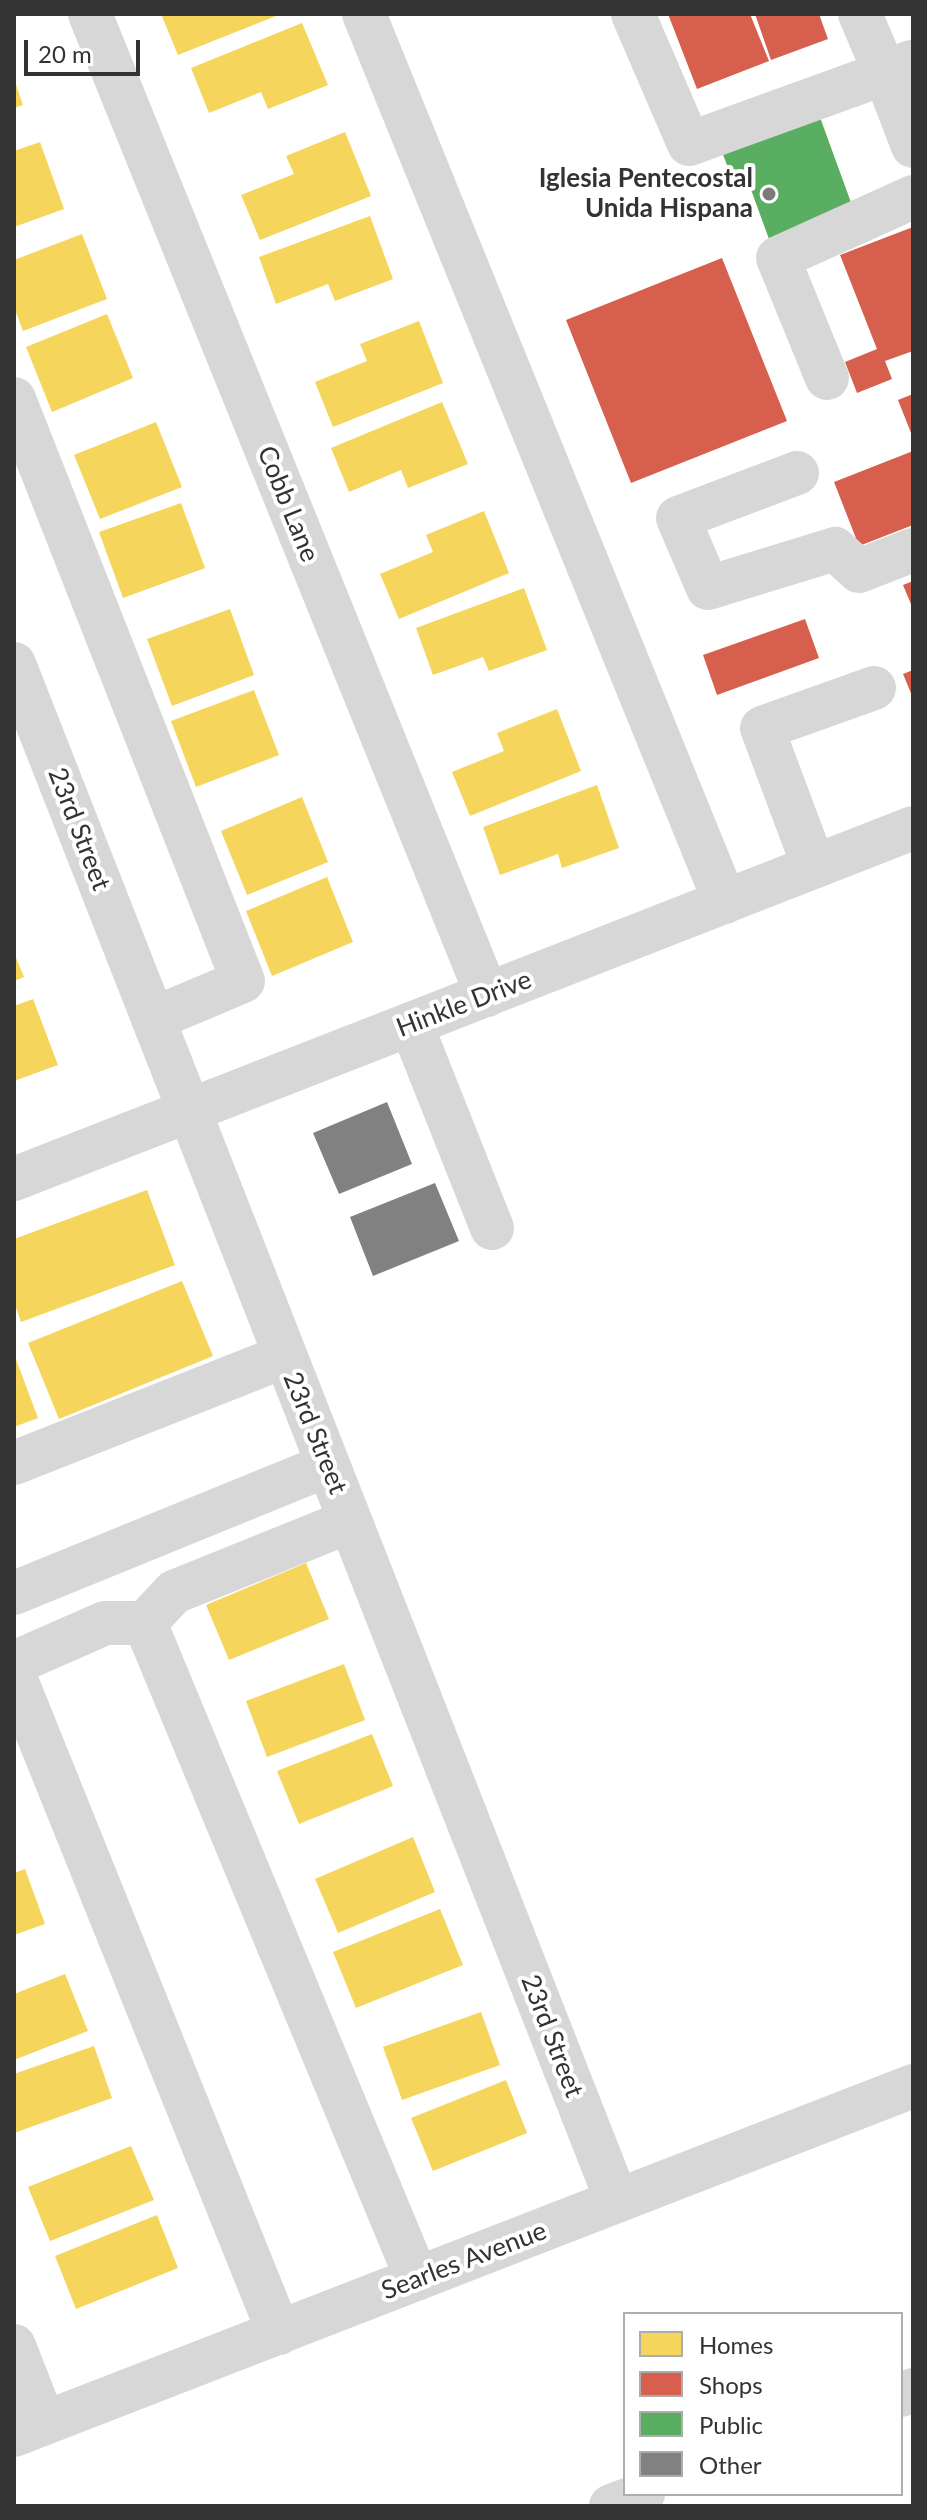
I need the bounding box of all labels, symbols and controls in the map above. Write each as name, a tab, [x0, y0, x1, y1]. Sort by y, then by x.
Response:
scale bar	[28, 24, 144, 74]
text: 20 m	[38, 39, 92, 68]
place label: Iglesia Pentecostal Unida Hispana	[539, 163, 753, 224]
marker: Iglesia Pentecostal Unida Hispana	[760, 185, 778, 203]
street label: Cobb Lane	[251, 442, 325, 566]
street label: 23rd Street	[41, 763, 117, 895]
street label: Hinkle Drive	[392, 964, 536, 1044]
street label: 23rd Street	[276, 1367, 354, 1499]
street label: 23rd Street	[514, 1970, 590, 2102]
street label: Searles Avenue	[377, 2215, 551, 2307]
legend	[623, 2312, 903, 2496]
text: Homes	[699, 2330, 773, 2359]
text: Shops	[699, 2370, 763, 2399]
text: Public	[699, 2410, 763, 2439]
text: Other	[699, 2450, 762, 2479]

